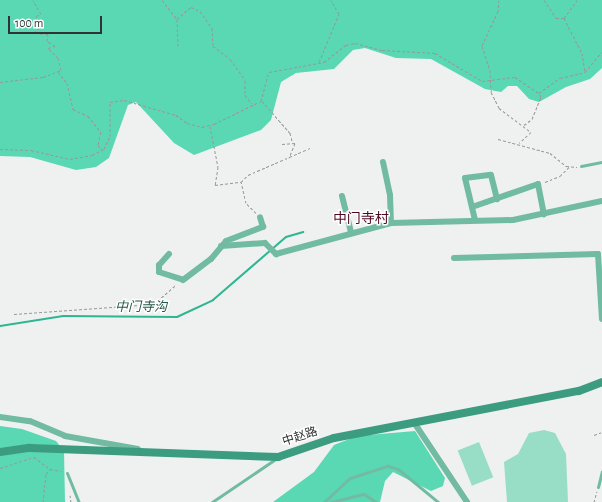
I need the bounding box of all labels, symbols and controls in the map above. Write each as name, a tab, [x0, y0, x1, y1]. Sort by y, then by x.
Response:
scale bar	[10, 8, 104, 34]
text: 100 m	[15, 17, 43, 29]
district label: 中门寺村	[333, 211, 389, 227]
water label: 中门寺沟	[115, 300, 167, 316]
street label: 中赵路	[281, 425, 319, 449]

